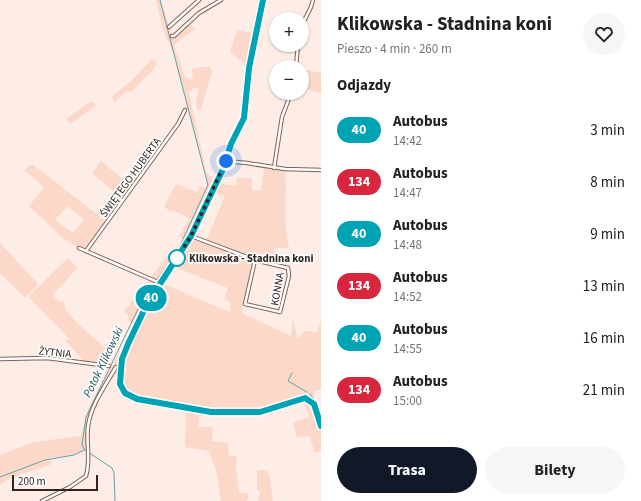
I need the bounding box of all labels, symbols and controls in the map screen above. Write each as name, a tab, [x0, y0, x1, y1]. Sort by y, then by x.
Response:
text: Klikowska - Stadnina koni	[337, 11, 552, 38]
map controls	[269, 12, 309, 100]
button: +	[269, 12, 309, 52]
button: heart	[583, 13, 625, 55]
text: Pieszo · 4 min · 260 m	[337, 40, 452, 58]
button: −	[269, 60, 309, 100]
text: Odjazdy	[337, 75, 391, 96]
text: Autobus	[393, 111, 448, 132]
text: 40	[352, 120, 366, 140]
text: 3 min	[590, 120, 625, 141]
text: 14:42	[393, 132, 422, 150]
street label: ŚWIĘTEGO HUBERTA	[96, 134, 164, 220]
your location	[216, 151, 236, 171]
text: Autobus	[393, 163, 448, 184]
text: 134	[348, 172, 370, 192]
text: 8 min	[590, 172, 625, 193]
text: 14:47	[393, 184, 422, 202]
text: Autobus	[393, 215, 448, 236]
text: 40	[352, 224, 366, 244]
text: 9 min	[590, 224, 625, 245]
text: 14:48	[393, 236, 422, 254]
marker: Klikowska - Stadnina koni	[168, 249, 186, 267]
place label: Klikowska - Stadnina koni	[189, 251, 314, 266]
text: Autobus	[393, 267, 448, 288]
street label: KONNA	[267, 271, 288, 307]
text: 134	[348, 276, 370, 296]
text: 13 min	[583, 276, 625, 297]
line badge: 40	[133, 285, 169, 311]
text: 40	[144, 288, 158, 308]
text: 14:52	[393, 288, 422, 306]
text: Autobus	[393, 319, 448, 340]
water label: Potok Klikowski	[79, 324, 128, 400]
text: 40	[352, 328, 366, 348]
text: 16 min	[583, 328, 625, 349]
text: 14:55	[393, 340, 422, 358]
street label: ŻYTNIA	[38, 343, 72, 362]
text: Autobus	[393, 371, 448, 392]
text: 134	[348, 380, 370, 400]
text: 21 min	[583, 380, 625, 401]
text: 15:00	[393, 392, 422, 410]
button: Trasa	[337, 447, 477, 493]
button: Bilety	[485, 447, 625, 493]
scale bar	[12, 473, 98, 492]
text: 200 m	[18, 474, 46, 489]

